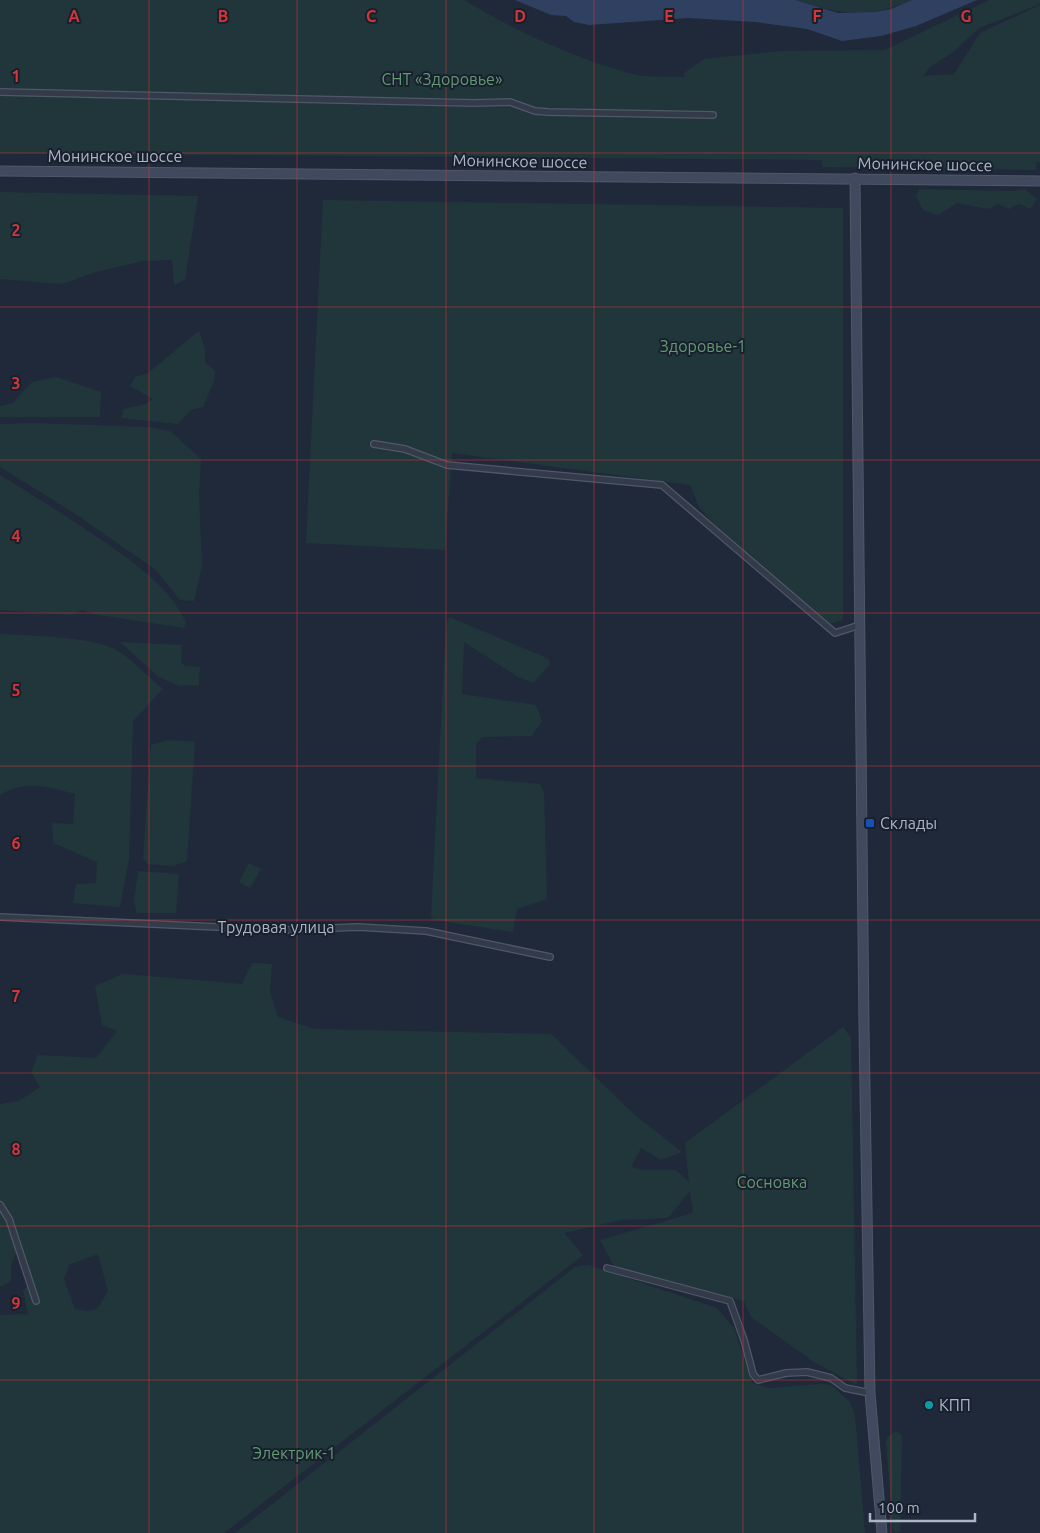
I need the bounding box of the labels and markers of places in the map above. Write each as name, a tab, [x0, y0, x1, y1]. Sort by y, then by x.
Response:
place label: Склады	[880, 814, 937, 832]
marker: Склады	[864, 817, 876, 829]
place label: КПП	[939, 1396, 971, 1414]
marker: КПП	[923, 1399, 935, 1411]

